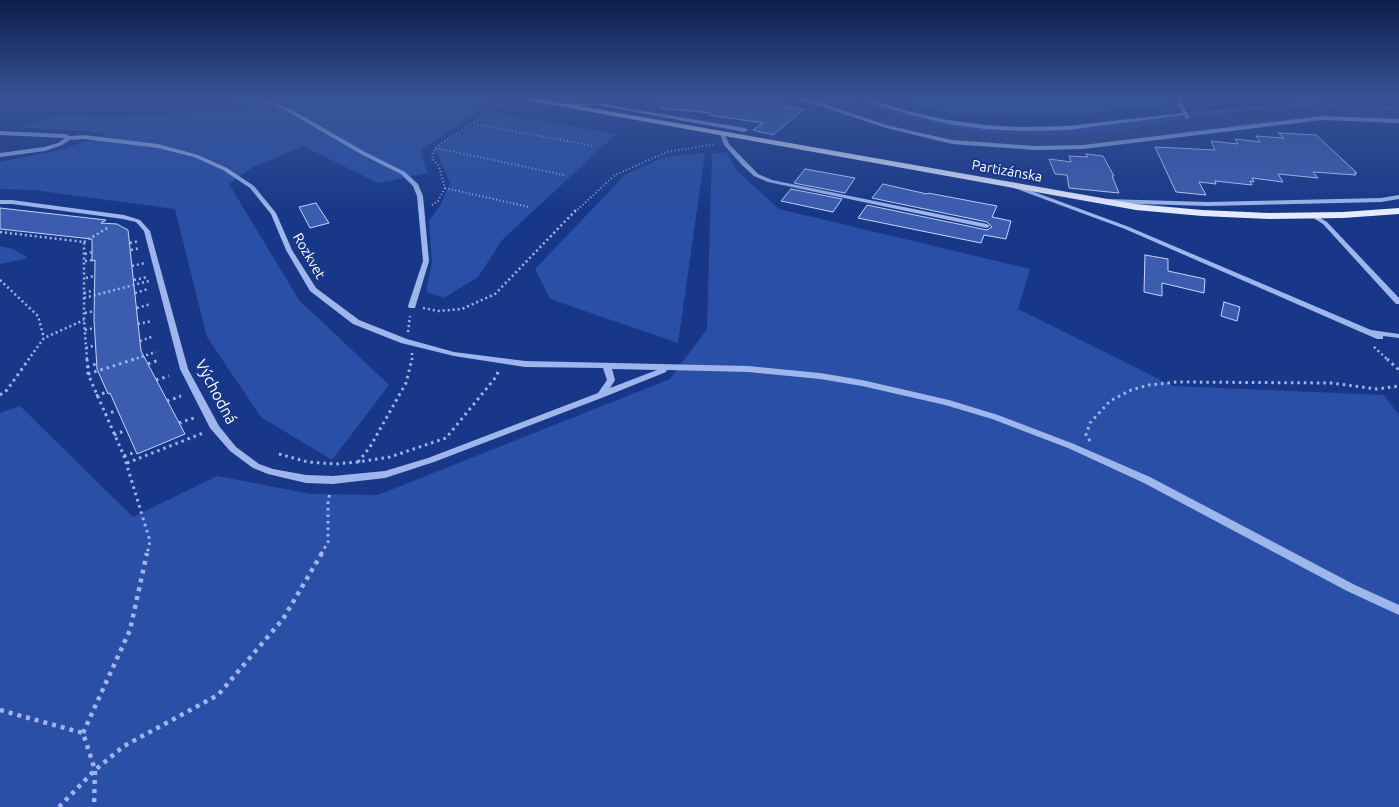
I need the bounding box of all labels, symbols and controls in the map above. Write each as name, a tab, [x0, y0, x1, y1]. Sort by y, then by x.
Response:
street label: Partizánska	[970, 157, 1044, 185]
street label: Rozkvet	[289, 230, 329, 282]
street label: Východná	[191, 356, 241, 428]

